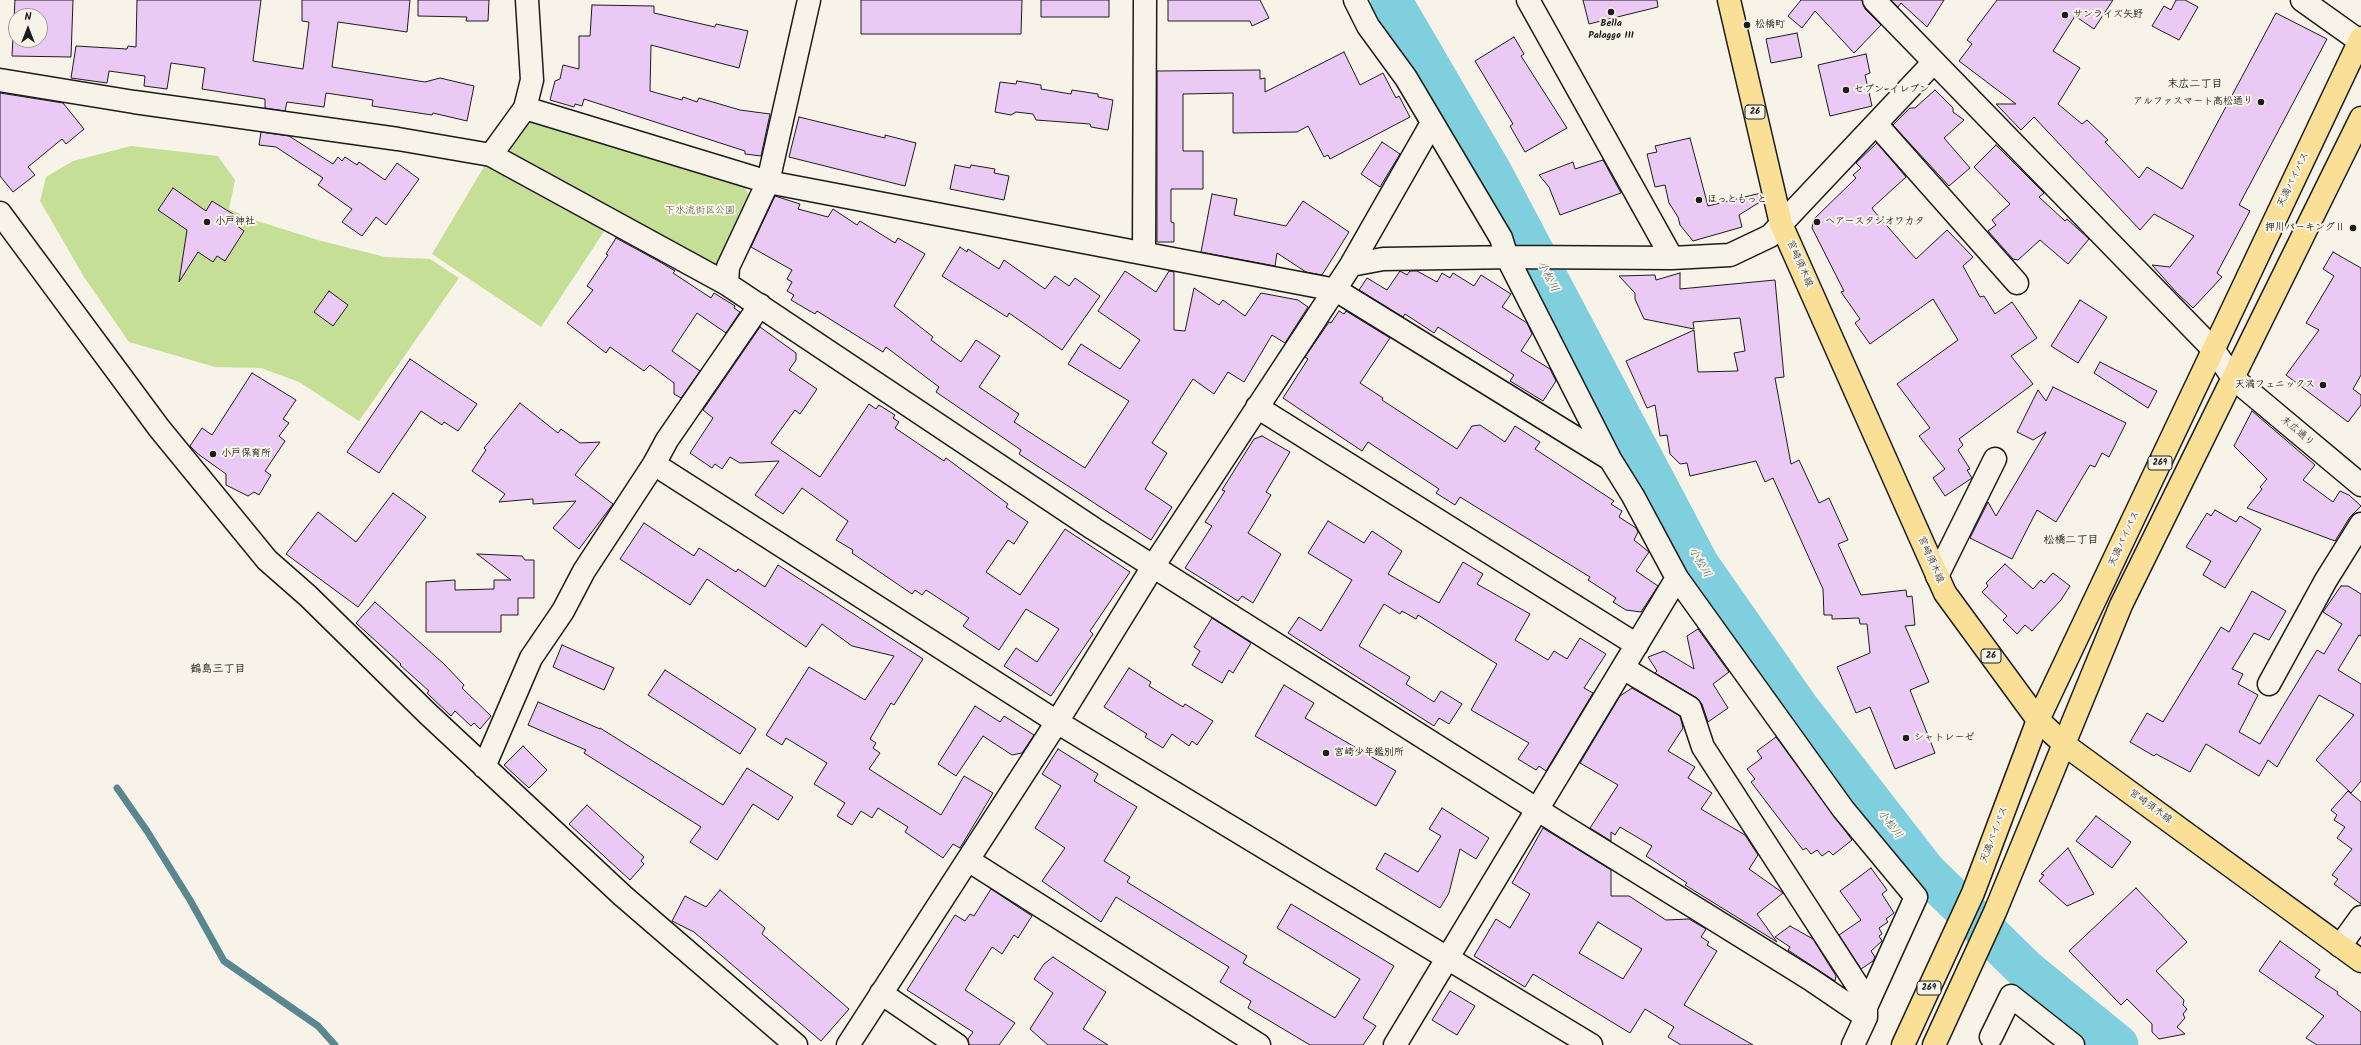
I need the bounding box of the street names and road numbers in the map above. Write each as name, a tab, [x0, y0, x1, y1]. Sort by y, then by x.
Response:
road number: 26	[1745, 105, 1765, 119]
street label: 天満バイパス	[2275, 150, 2313, 210]
street label: 宮崎須木線	[1783, 239, 1815, 289]
street label: 末広通り	[2278, 415, 2316, 449]
road number: 269	[2148, 456, 2172, 470]
street label: 天満バイパス	[2107, 509, 2143, 569]
street label: 宮崎須木線	[1914, 535, 1946, 585]
road number: 26	[1981, 649, 2001, 663]
street label: 宮崎須木線	[2126, 787, 2174, 827]
street label: 天満バイパス	[1979, 805, 2011, 865]
road number: 269	[1917, 981, 1941, 995]

